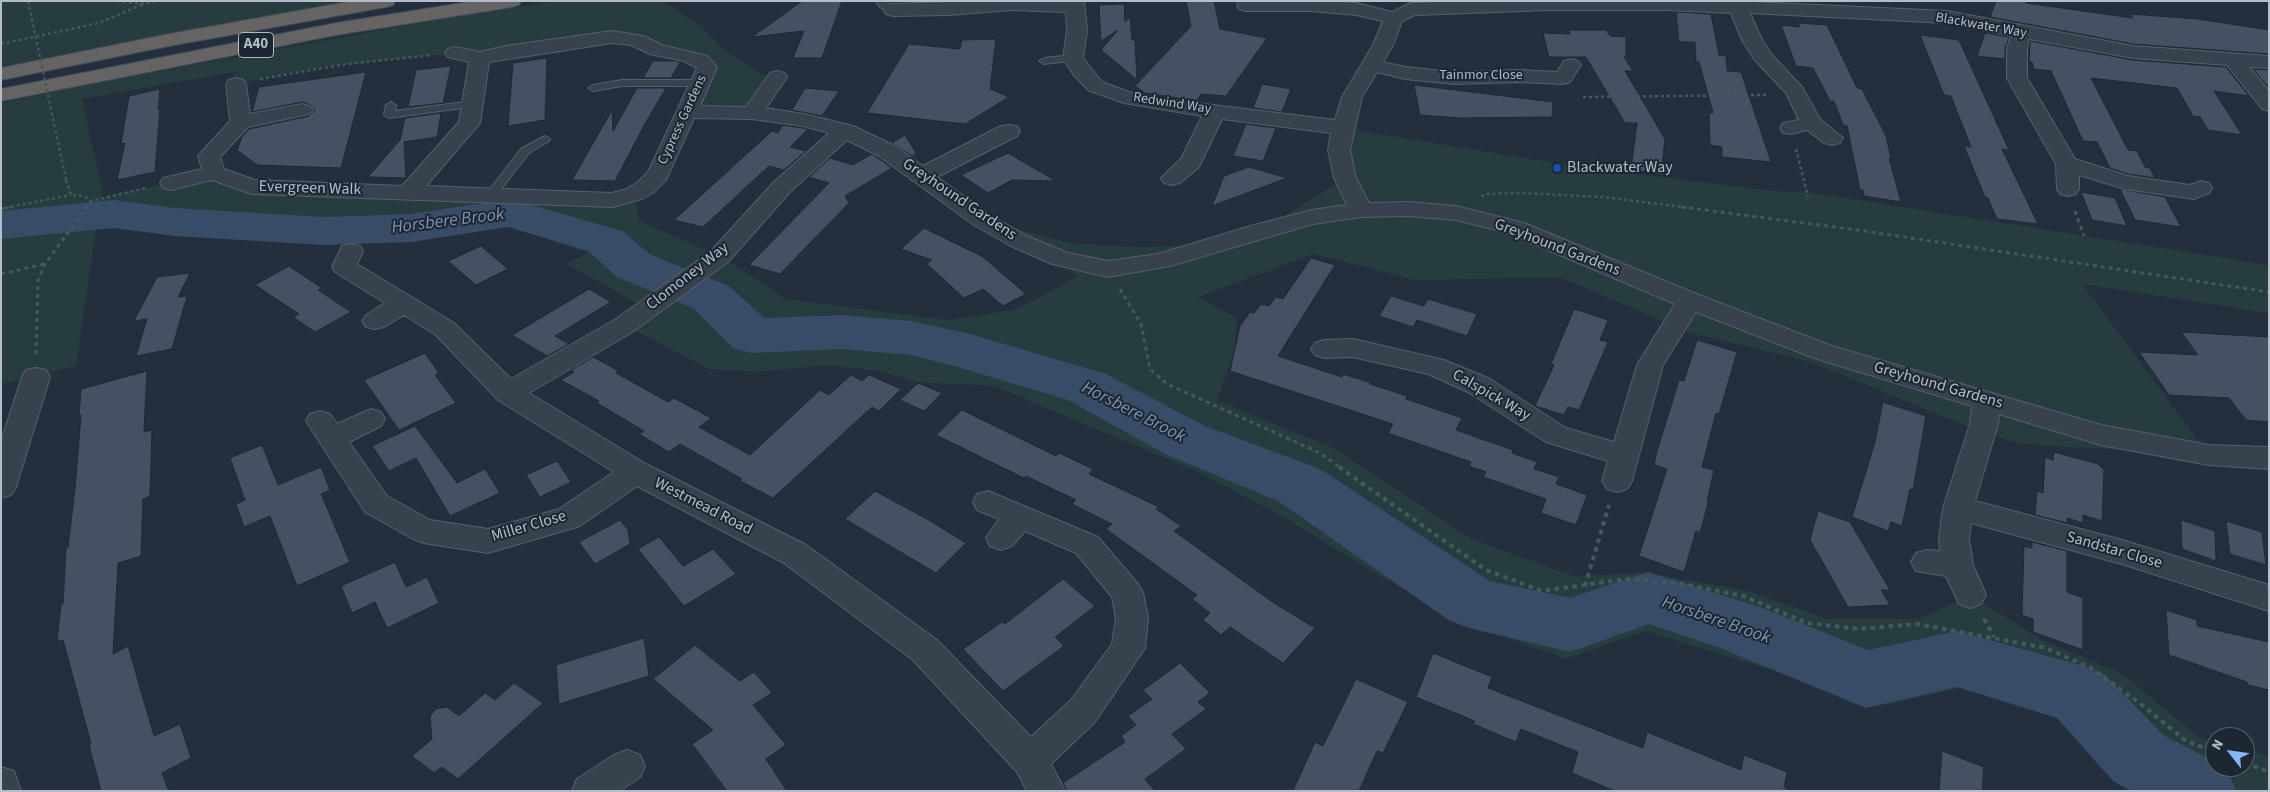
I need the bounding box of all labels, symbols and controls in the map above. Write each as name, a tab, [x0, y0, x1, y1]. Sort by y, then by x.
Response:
street label: Blackwater Way	[1934, 10, 2028, 42]
road number: A40	[238, 32, 274, 58]
street label: Tainmor Close	[1439, 68, 1523, 84]
street label: Cypress Gardens	[655, 73, 711, 167]
street label: Redwind Way	[1132, 90, 1212, 118]
street label: Greyhound Gardens	[898, 155, 1020, 245]
place label: Blackwater Way	[1567, 158, 1673, 178]
marker: Blackwater Way	[1551, 162, 1563, 174]
street label: Evergreen Walk	[258, 178, 362, 200]
water label: Horsbere Brook	[390, 204, 506, 240]
street label: Greyhound Gardens	[1491, 215, 1623, 281]
street label: Clomoney Way	[643, 239, 733, 315]
street label: Greyhound Gardens	[1871, 358, 2005, 414]
street label: Calspick Way	[1448, 366, 1534, 426]
water label: Horsbere Brook	[1078, 378, 1188, 448]
street label: Westmead Road	[651, 474, 755, 540]
street label: Miller Close	[489, 507, 569, 547]
street label: Sandstar Close	[2064, 528, 2164, 574]
water label: Horsbere Brook	[1659, 592, 1773, 650]
north arrow	[2205, 727, 2255, 777]
text: N	[2207, 736, 2229, 754]

